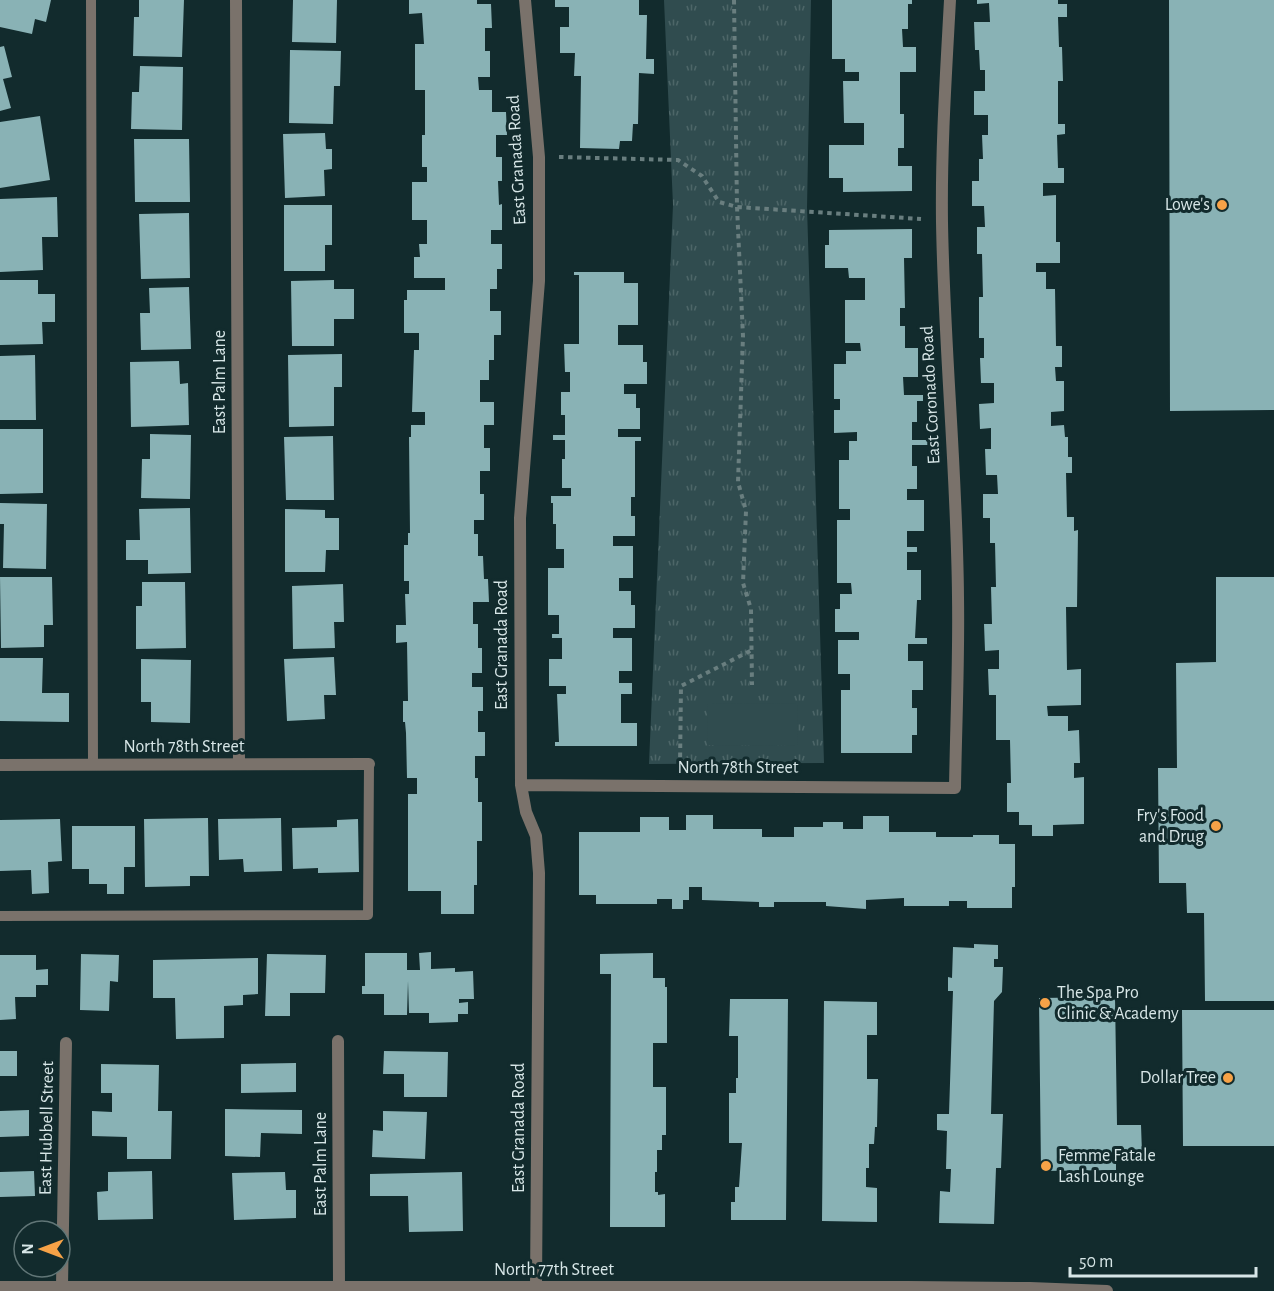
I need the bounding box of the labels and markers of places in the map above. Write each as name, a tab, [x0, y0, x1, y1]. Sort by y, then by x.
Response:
place label: Lowe's	[1165, 196, 1210, 214]
marker: Lowe's	[1215, 198, 1229, 212]
place label: Fry's Food and Drug	[1136, 807, 1204, 846]
marker: Fry's Food and Drug	[1209, 819, 1223, 833]
place label: The Spa Pro Clinic & Academy	[1057, 984, 1179, 1023]
marker: The Spa Pro Clinic & Academy	[1038, 996, 1052, 1010]
place label: Dollar Tree	[1140, 1069, 1216, 1087]
marker: Dollar Tree	[1221, 1071, 1235, 1085]
place label: Femme Fatale Lash Lounge	[1058, 1147, 1156, 1186]
marker: Femme Fatale Lash Lounge	[1039, 1159, 1053, 1173]

